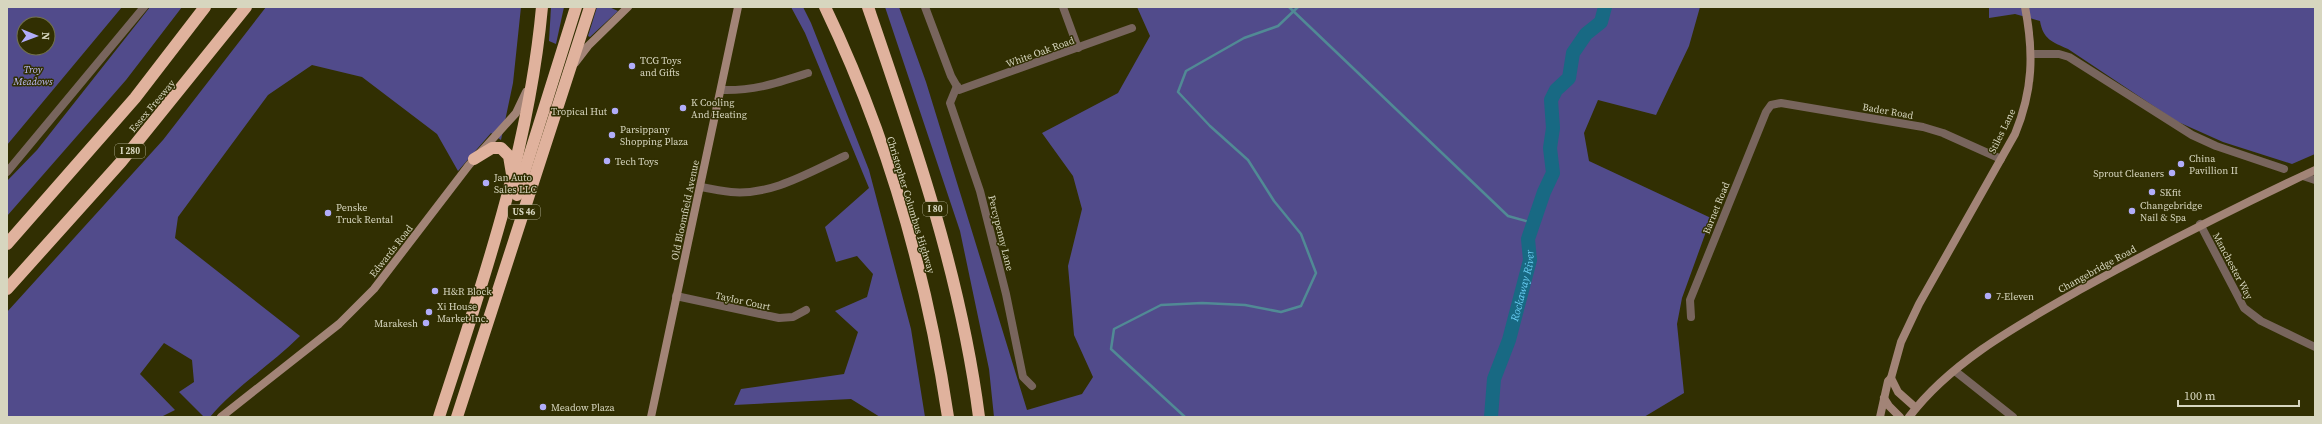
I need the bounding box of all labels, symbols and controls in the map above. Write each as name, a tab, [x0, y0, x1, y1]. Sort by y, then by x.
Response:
north arrow	[16, 16, 56, 56]
text: N	[38, 32, 53, 40]
street label: White Oak Road	[1004, 33, 1076, 70]
place label: TCG Toys and Gifts	[640, 54, 681, 79]
marker: TCG Toys and Gifts	[627, 61, 637, 71]
park label: Troy Meadows	[12, 63, 53, 88]
street label: Essex Freeway	[126, 76, 178, 135]
place label: K Cooling And Heating	[691, 96, 747, 121]
street label: Bader Road	[1862, 100, 1915, 122]
marker: K Cooling And Heating	[678, 103, 688, 113]
place label: Tropical Hut	[551, 105, 608, 118]
marker: Tropical Hut	[610, 106, 620, 116]
street label: Stiles Lane	[1986, 107, 2018, 155]
place label: Parsippany Shopping Plaza	[620, 123, 689, 148]
marker: Parsippany Shopping Plaza	[607, 130, 617, 140]
street label: Christopher Columbus Highway	[884, 135, 938, 276]
road number: I 280	[115, 144, 145, 158]
place label: China Pavillion II	[2189, 152, 2238, 177]
place label: Tech Toys	[615, 155, 658, 168]
marker: Tech Toys	[602, 156, 612, 166]
street label: Old Bloomfield Avenue	[668, 159, 702, 261]
marker: China Pavillion II	[2176, 159, 2186, 169]
place label: Sprout Cleaners	[2093, 167, 2164, 180]
marker: Sprout Cleaners	[2167, 168, 2177, 178]
place label: Jan Auto Sales LLC	[493, 171, 537, 196]
marker: Jan Auto Sales LLC	[481, 178, 491, 188]
street label: Barnet Road	[1700, 180, 1732, 236]
place label: SKfit	[2160, 186, 2182, 199]
marker: SKfit	[2147, 187, 2157, 197]
street label: Percypenny Lane	[985, 194, 1017, 272]
place label: Changebridge Nail & Spa	[2140, 199, 2202, 224]
place label: Penske Truck Rental	[336, 201, 393, 226]
road number: I 80	[923, 202, 947, 216]
road number: US 46	[508, 205, 540, 219]
marker: Changebridge Nail & Spa	[2127, 206, 2137, 216]
marker: Penske Truck Rental	[323, 208, 333, 218]
street label: Edwards Road	[366, 222, 416, 280]
street label: Manchester Way	[2210, 230, 2256, 302]
street label: Changebridge Road	[2056, 242, 2139, 296]
water label: Rockaway River	[1506, 249, 1538, 324]
place label: H&R Block	[443, 285, 492, 298]
marker: H&R Block	[430, 286, 440, 296]
street label: Taylor Court	[714, 289, 772, 313]
place label: 7-Eleven	[1996, 290, 2034, 303]
marker: 7-Eleven	[1983, 291, 1993, 301]
place label: Xi House Market Inc.	[437, 300, 489, 325]
marker: Xi House Market Inc.	[424, 307, 434, 317]
place label: Marakesh	[374, 317, 418, 330]
marker: Marakesh	[421, 318, 431, 328]
scale bar	[2178, 382, 2299, 408]
text: 100 m	[2184, 388, 2216, 404]
place label: Meadow Plaza	[551, 401, 615, 414]
marker: Meadow Plaza	[538, 402, 548, 412]

